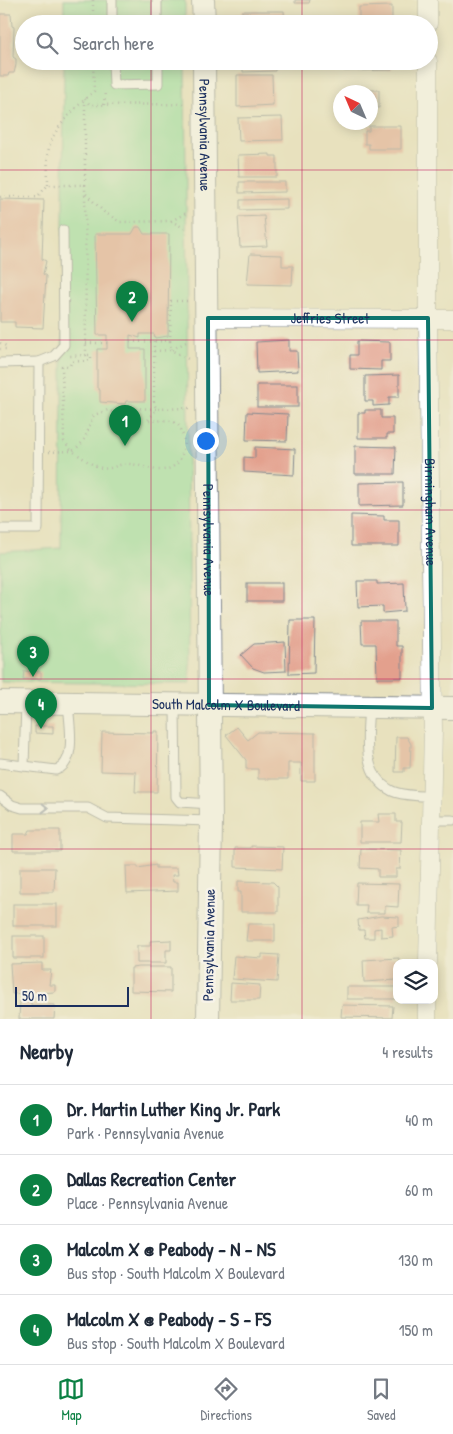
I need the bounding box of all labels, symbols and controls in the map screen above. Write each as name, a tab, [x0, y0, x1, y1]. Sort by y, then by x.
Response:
search box	[15, 15, 438, 70]
icon: search	[33, 29, 61, 57]
text: Search here	[73, 30, 154, 56]
street label: Pennsylvania Avenue	[194, 79, 216, 191]
north arrow	[333, 85, 378, 130]
pin: 2	[116, 281, 148, 322]
street label: Jeffries Street	[291, 307, 370, 329]
pin: 1	[109, 405, 141, 446]
your location	[193, 428, 219, 454]
street label: Birmingham Avenue	[420, 458, 442, 566]
street label: Pennsylvania Avenue	[198, 484, 220, 596]
pin: 3	[17, 636, 49, 677]
pin: 4	[25, 688, 57, 729]
street label: South Malcolm X Boulevard	[152, 693, 300, 716]
one-way arrow	[42, 803, 49, 813]
street label: Pennsylvania Avenue	[197, 889, 220, 1001]
map controls	[393, 959, 438, 1004]
button: layers	[393, 959, 438, 1004]
scale bar	[15, 984, 129, 1007]
text: 50 m	[22, 986, 47, 1005]
text: Nearby	[20, 1037, 73, 1066]
text: 4 results	[382, 1041, 433, 1063]
text: Dr. Martin Luther King Jr. Park	[67, 1096, 280, 1122]
text: 1	[33, 1109, 39, 1131]
text: 40 m	[405, 1109, 433, 1131]
text: Park · Pennsylvania Avenue	[67, 1122, 224, 1144]
text: Dallas Recreation Center	[67, 1166, 236, 1192]
text: 2	[32, 1179, 40, 1201]
text: 60 m	[405, 1179, 433, 1201]
text: Place · Pennsylvania Avenue	[67, 1192, 228, 1214]
text: Malcolm X @ Peabody - N - NS	[67, 1236, 276, 1262]
text: 3	[32, 1249, 40, 1271]
text: 130 m	[398, 1249, 433, 1271]
text: Bus stop · South Malcolm X Boulevard	[67, 1262, 284, 1284]
text: Malcolm X @ Peabody - S - FS	[67, 1306, 271, 1332]
text: 4	[33, 1319, 39, 1341]
text: 150 m	[399, 1319, 433, 1341]
text: Bus stop · South Malcolm X Boulevard	[67, 1332, 284, 1354]
tab: Map	[57, 1375, 85, 1424]
tab: Directions	[200, 1375, 252, 1424]
tab: Saved	[367, 1375, 396, 1424]

